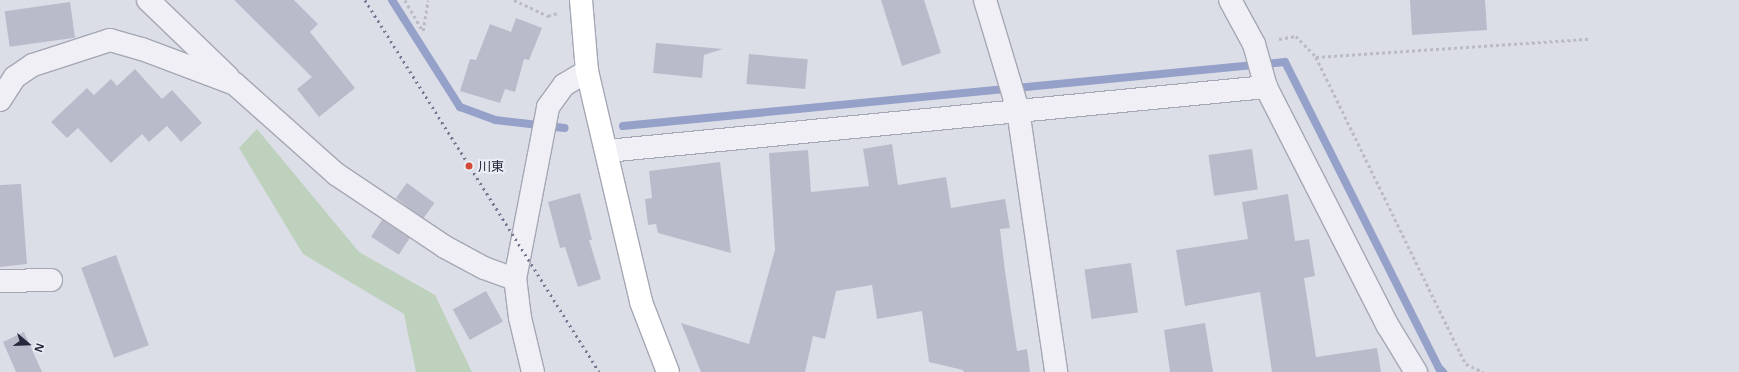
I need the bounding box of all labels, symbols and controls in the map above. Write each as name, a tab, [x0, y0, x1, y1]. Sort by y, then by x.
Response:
place label: 川東	[478, 158, 504, 174]
marker: 川東	[463, 160, 475, 172]
north arrow	[8, 324, 48, 364]
text: N	[31, 341, 48, 355]

